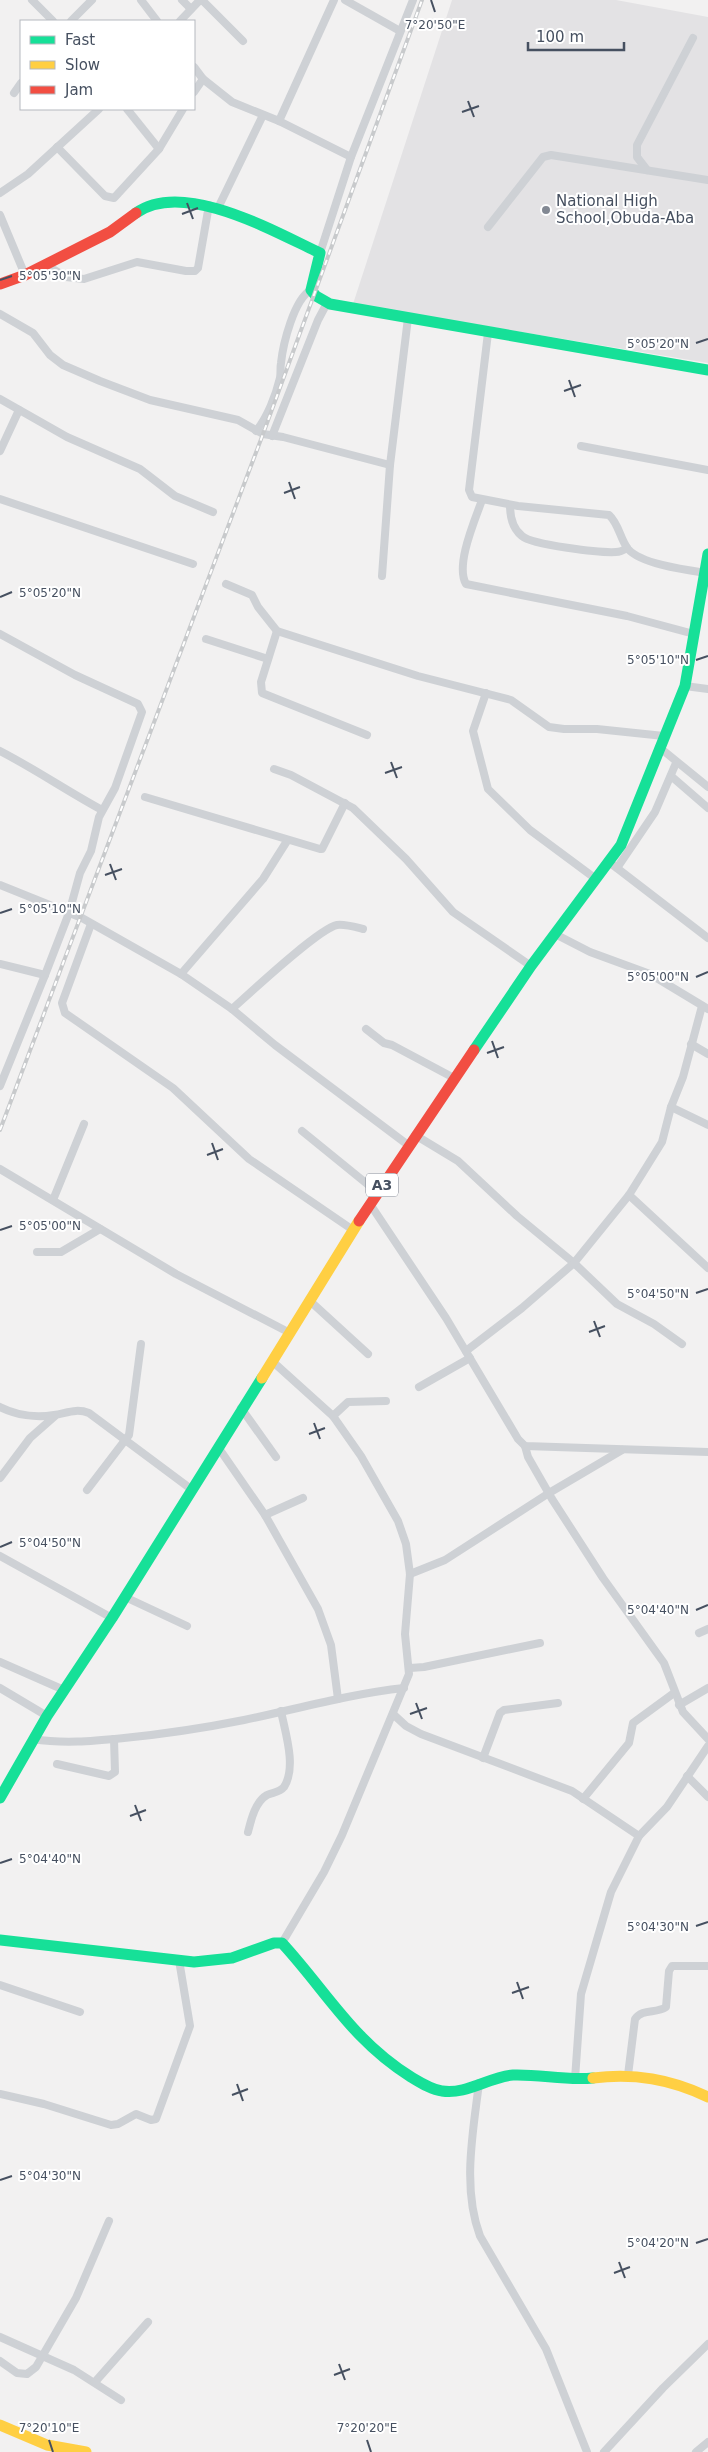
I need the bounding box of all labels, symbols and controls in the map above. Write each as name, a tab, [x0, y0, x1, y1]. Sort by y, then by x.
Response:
text: 7°20'50"E	[405, 18, 465, 32]
legend	[20, 20, 195, 110]
scale bar	[528, 20, 624, 52]
text: 100 m	[536, 28, 584, 46]
text: Fast	[65, 31, 95, 49]
text: Slow	[65, 56, 100, 74]
text: Jam	[64, 81, 93, 99]
place label: National High School,Obuda-Aba	[556, 192, 694, 227]
marker: National High School,Obuda-Aba	[540, 204, 552, 216]
text: 5°05'30"N	[19, 269, 81, 283]
text: 5°05'20"N	[627, 337, 689, 351]
text: 5°05'20"N	[19, 586, 81, 600]
text: 5°05'10"N	[627, 653, 689, 667]
text: 5°05'10"N	[19, 902, 81, 916]
text: 5°05'00"N	[627, 970, 689, 984]
road number: A3	[366, 1174, 398, 1196]
text: 5°05'00"N	[19, 1219, 81, 1233]
text: 5°04'50"N	[627, 1287, 689, 1301]
text: 5°04'50"N	[19, 1536, 81, 1550]
text: 5°04'40"N	[627, 1603, 689, 1617]
text: 5°04'40"N	[19, 1852, 81, 1866]
text: 5°04'30"N	[627, 1920, 689, 1934]
text: 5°04'30"N	[19, 2169, 81, 2183]
text: 5°04'20"N	[627, 2236, 689, 2250]
text: 7°20'10"E	[19, 2421, 79, 2435]
text: 7°20'20"E	[337, 2421, 397, 2435]

